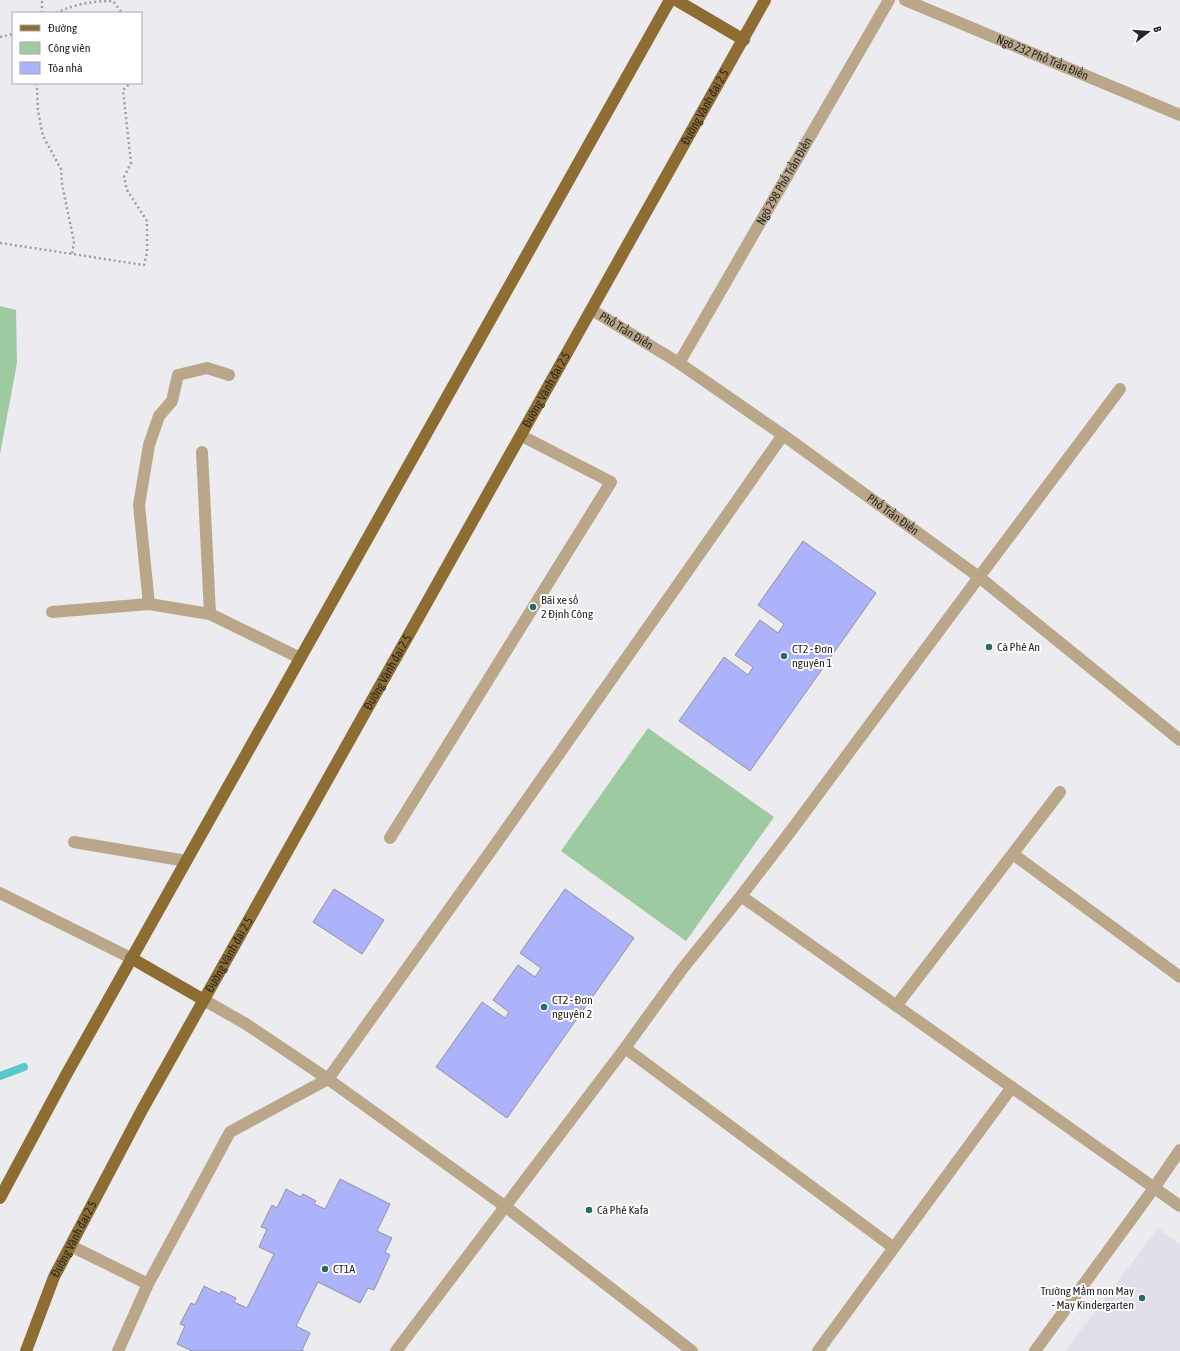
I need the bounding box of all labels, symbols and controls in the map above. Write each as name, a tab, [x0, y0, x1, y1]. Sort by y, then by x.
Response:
legend	[12, 12, 142, 84]
north arrow	[1128, 12, 1168, 52]
text: Đường	[48, 21, 78, 35]
text: B	[1151, 25, 1164, 34]
street label: Ngõ 232 Phố Trần Điền	[994, 32, 1091, 83]
text: Công viên	[48, 41, 91, 55]
text: Tòa nhà	[48, 61, 83, 75]
street label: Đường Vành đai 2.5	[678, 67, 732, 147]
street label: Ngõ 298 Phố Trần Điền	[753, 135, 815, 227]
street label: Phố Trần Điền	[597, 309, 656, 353]
street label: Đường Vành đai 2.5	[520, 349, 573, 430]
street label: Phố Trần Điền	[864, 491, 922, 538]
place label: Bãi xe số 2 Định Công	[541, 593, 594, 621]
marker: Bãi xe số 2 Định Công	[528, 602, 538, 612]
street label: Đường Vành đai 2.5	[361, 632, 415, 712]
place label: Cà Phê An	[997, 640, 1040, 654]
place label: CT2 - Đơn nguyên 1	[792, 642, 833, 670]
marker: Cà Phê An	[984, 642, 994, 652]
marker: CT2 - Đơn nguyên 1	[779, 651, 789, 661]
street label: Đường Vành đai 2.5	[202, 914, 256, 995]
place label: CT2 - Đơn nguyên 2	[552, 993, 593, 1021]
marker: CT2 - Đơn nguyên 2	[539, 1002, 549, 1012]
street label: Đường Vành đai 2.5	[48, 1198, 100, 1280]
place label: Cà Phê Kafa	[597, 1203, 649, 1217]
marker: Cà Phê Kafa	[584, 1205, 594, 1215]
place label: CT1A	[333, 1262, 355, 1276]
marker: CT1A	[320, 1264, 330, 1274]
place label: Trường Mầm non May - May Kindergarten	[1040, 1284, 1134, 1312]
marker: Trường Mầm non May - May Kindergarten	[1137, 1293, 1147, 1303]

